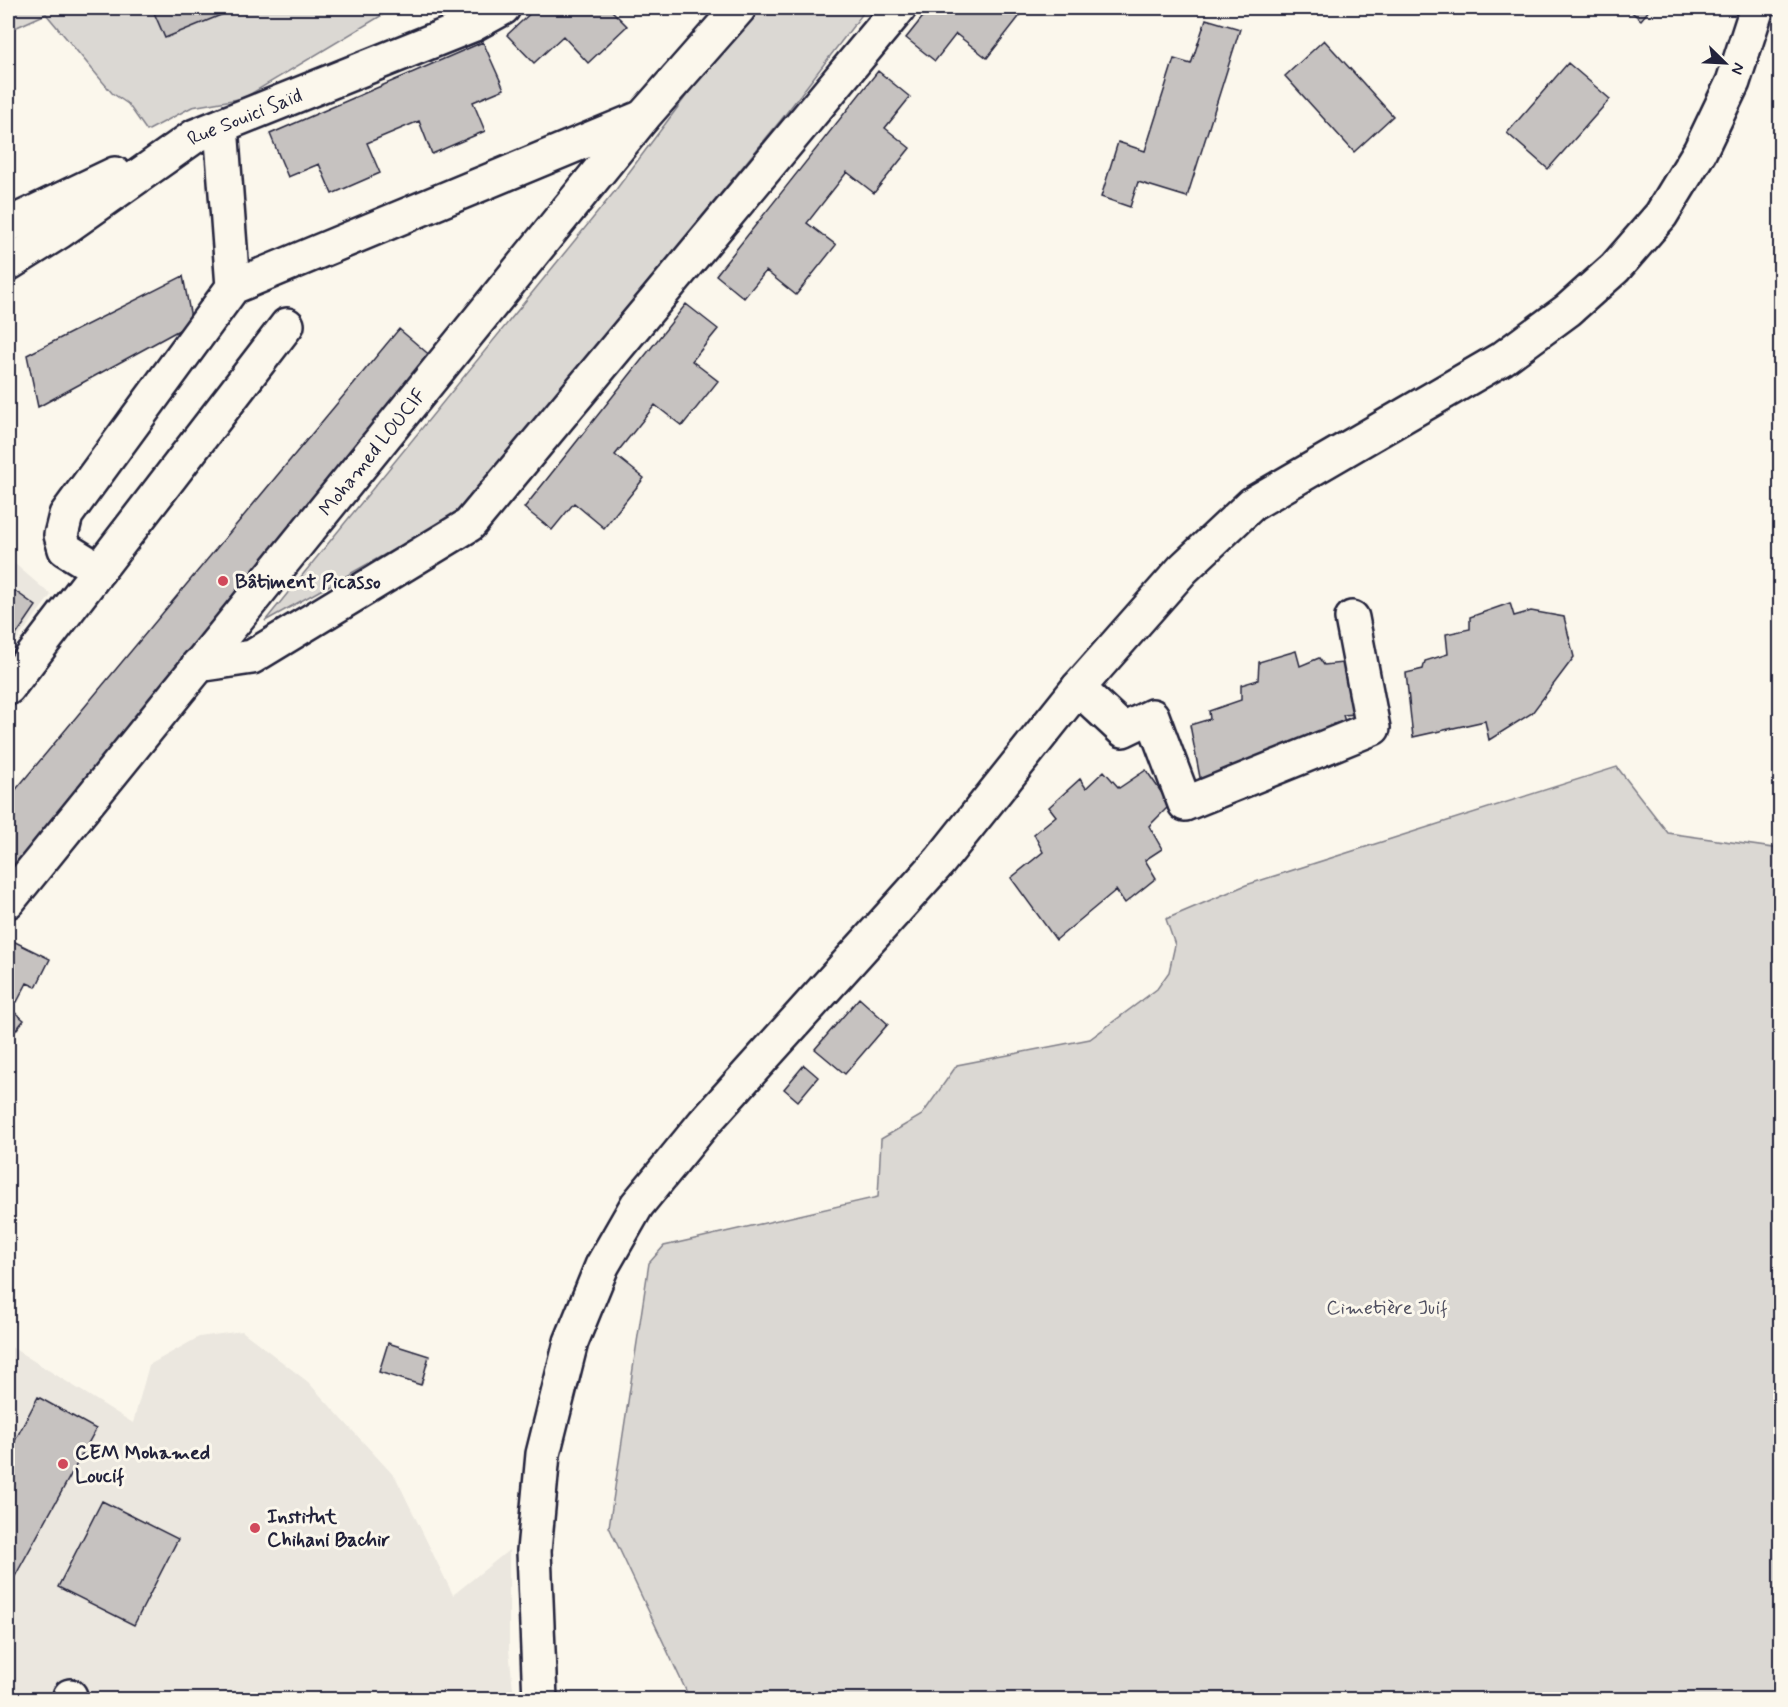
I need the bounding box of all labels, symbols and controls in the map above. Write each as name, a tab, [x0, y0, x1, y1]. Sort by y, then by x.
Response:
north arrow	[1695, 33, 1755, 93]
text: N	[1726, 59, 1749, 78]
street label: Rue Souici Saïd	[182, 82, 307, 153]
street label: Mohamed LOUCIF	[313, 383, 433, 522]
place label: Bâtiment Picasso	[235, 569, 381, 596]
marker: Bâtiment Picasso	[216, 574, 230, 588]
park label: Cimetière Juif	[1326, 1295, 1448, 1322]
place label: CEM Mohamed Loucif	[75, 1440, 210, 1490]
marker: CEM Mohamed Loucif	[56, 1457, 70, 1471]
place label: Institut Chihani Bachir	[267, 1504, 391, 1554]
marker: Institut Chihani Bachir	[248, 1521, 262, 1535]

